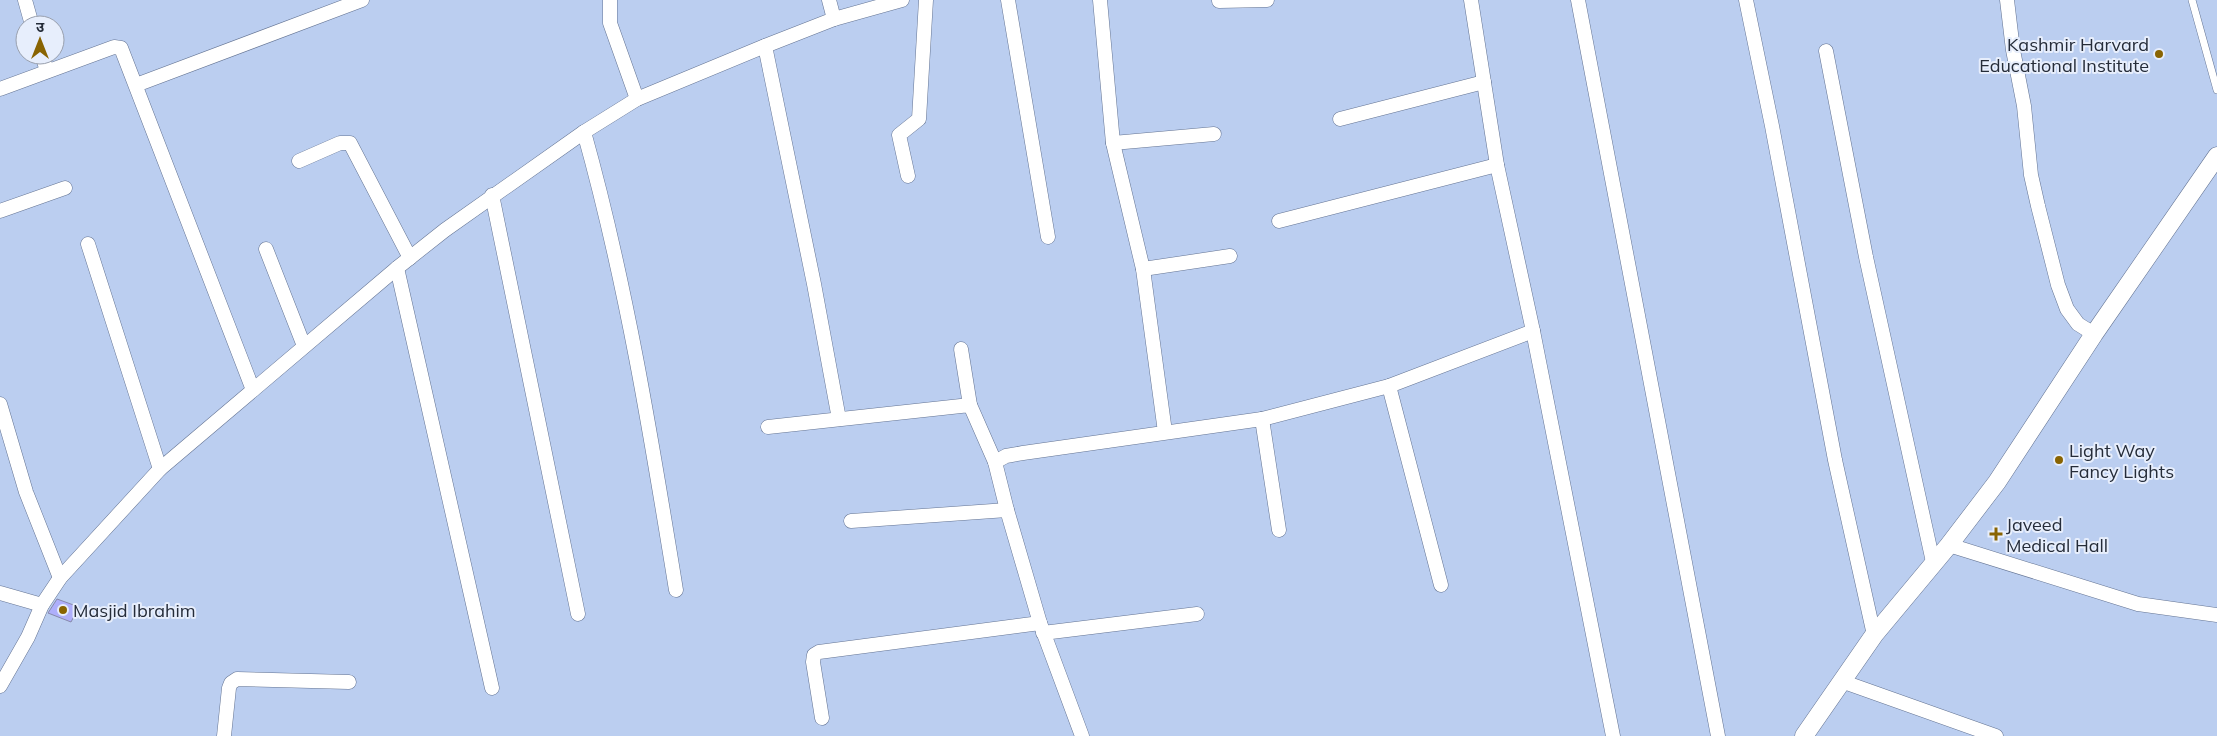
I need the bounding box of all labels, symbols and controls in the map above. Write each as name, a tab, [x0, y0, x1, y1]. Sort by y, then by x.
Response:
north arrow	[15, 15, 65, 65]
text: उ	[36, 18, 45, 36]
place label: Kashmir Harvard Educational Institute	[1979, 33, 2149, 77]
marker: Kashmir Harvard Educational Institute	[2153, 48, 2165, 60]
place label: Light Way Fancy Lights	[2069, 439, 2174, 483]
marker: Light Way Fancy Lights	[2053, 454, 2065, 466]
place label: Javeed Medical Hall	[2006, 513, 2108, 557]
marker: Javeed Medical Hall	[1990, 528, 2002, 540]
place label: Masjid Ibrahim	[73, 599, 196, 622]
marker: Masjid Ibrahim	[57, 604, 69, 616]

